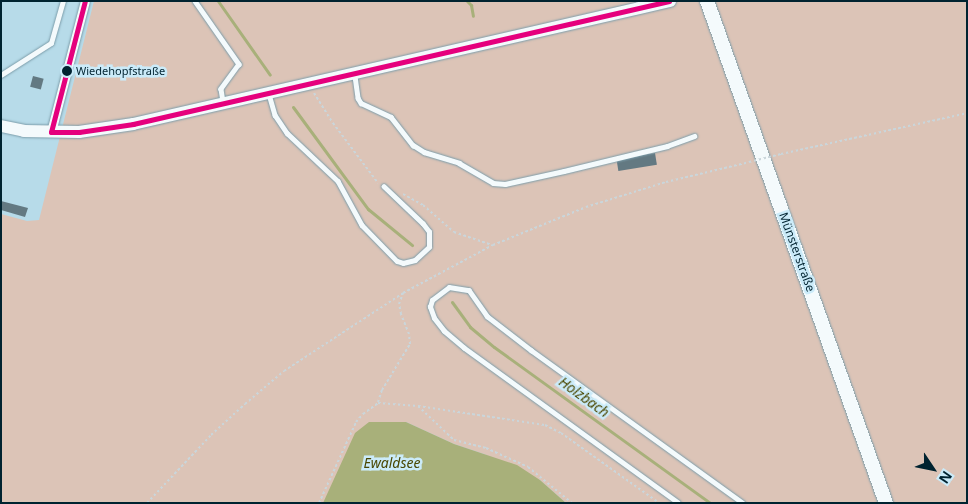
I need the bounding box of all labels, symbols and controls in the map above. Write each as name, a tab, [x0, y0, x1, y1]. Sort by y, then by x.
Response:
place label: Wiedehopfstraße	[76, 64, 165, 78]
marker: Wiedehopfstraße	[62, 66, 72, 76]
street label: Münsterstraße	[776, 210, 818, 294]
water label: Holzbach	[556, 373, 612, 421]
north arrow	[908, 444, 958, 494]
water label: Ewaldsee	[363, 455, 421, 471]
text: N	[935, 468, 957, 488]

